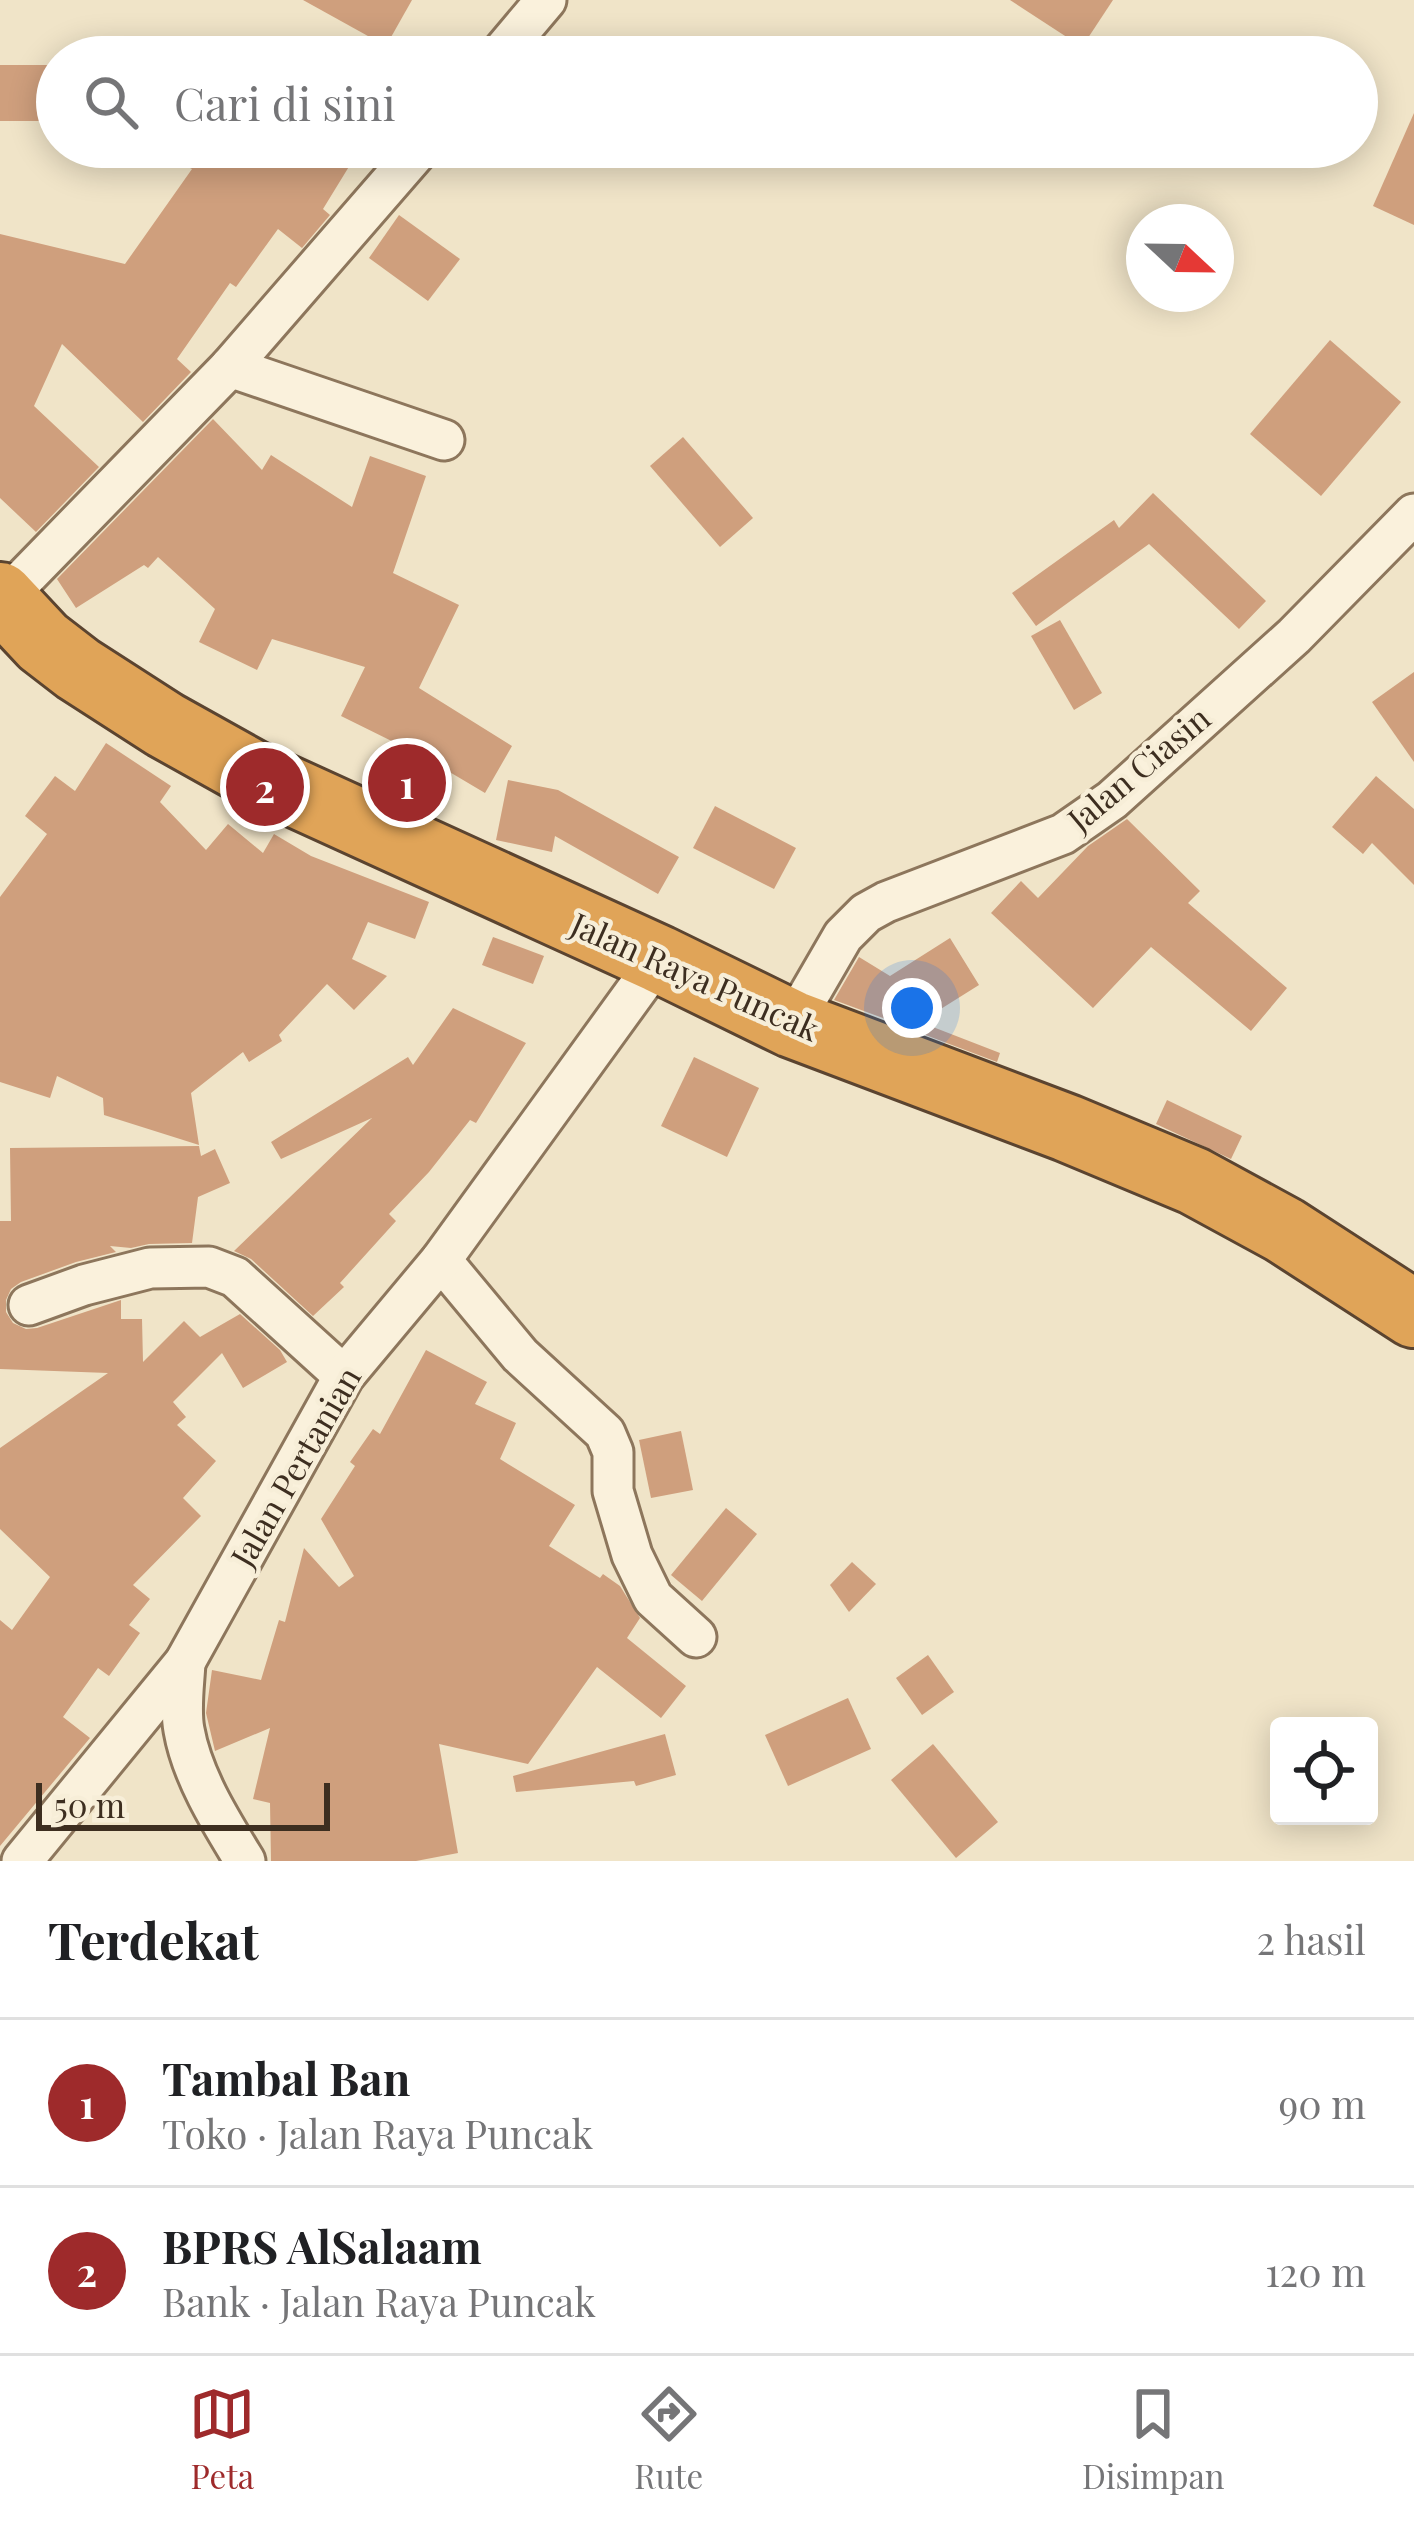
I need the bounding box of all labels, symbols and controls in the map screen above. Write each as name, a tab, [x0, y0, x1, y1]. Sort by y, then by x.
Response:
search box	[36, 36, 1378, 168]
icon: search	[78, 69, 144, 135]
text: Cari di sini	[174, 72, 396, 132]
north arrow	[1126, 204, 1234, 312]
street label: Jalan Ciasin	[1056, 695, 1218, 841]
pin: 1	[368, 738, 446, 828]
pin: 2	[226, 742, 304, 832]
street label: Jalan Raya Puncak	[564, 900, 827, 1050]
your location	[882, 978, 942, 1038]
street label: Jalan Pertanian	[219, 1358, 370, 1575]
map controls	[1270, 1717, 1378, 1825]
button: locate	[1270, 1717, 1378, 1825]
scale bar	[36, 1777, 330, 1830]
text: 50 m	[54, 1782, 125, 1826]
text: Terdekat	[48, 1905, 259, 1973]
text: 2 hasil	[1256, 1913, 1366, 1965]
text: Tambal Ban	[162, 2047, 410, 2107]
text: 1	[80, 2077, 94, 2129]
text: 90 m	[1278, 2077, 1366, 2129]
text: Toko · Jalan Raya Puncak	[162, 2107, 593, 2159]
text: BPRS AlSalaam	[162, 2215, 482, 2275]
text: 2	[77, 2245, 97, 2297]
text: 120 m	[1265, 2245, 1366, 2297]
text: Bank · Jalan Raya Puncak	[162, 2275, 596, 2327]
tab: Peta	[189, 2381, 255, 2497]
tab: Rute	[634, 2381, 703, 2497]
tab: Disimpan	[1082, 2381, 1225, 2497]

